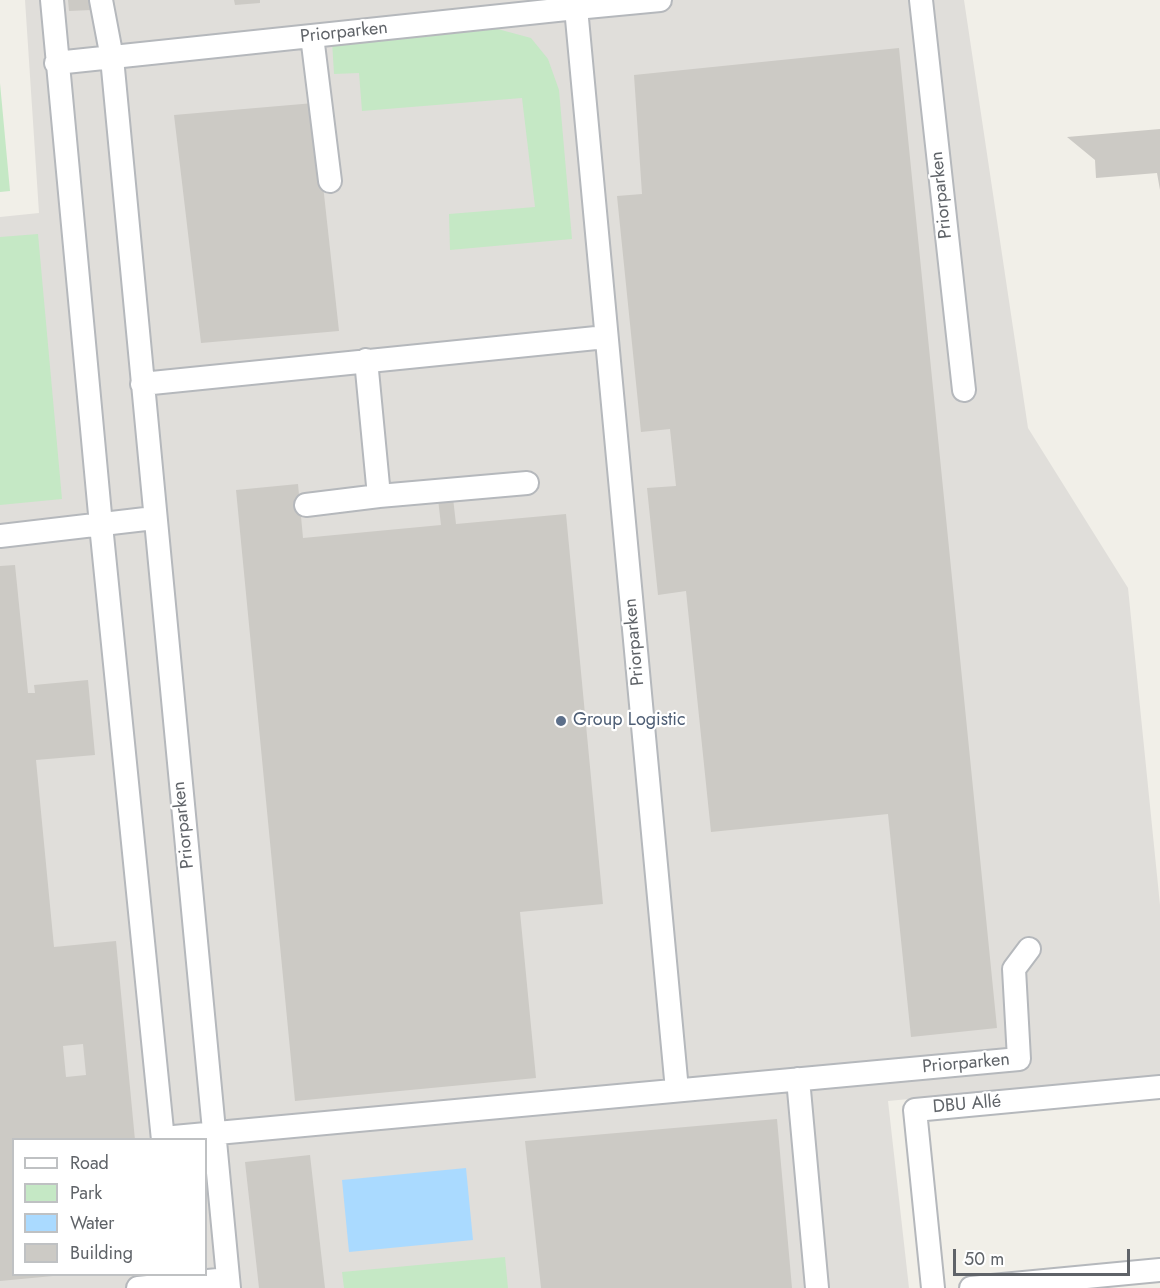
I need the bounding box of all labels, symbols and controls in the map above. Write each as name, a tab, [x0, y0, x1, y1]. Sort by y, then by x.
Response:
street label: Priorparken	[299, 18, 389, 48]
street label: Priorparken	[927, 150, 957, 240]
street label: Priorparken	[620, 597, 650, 687]
place label: Group Logistic	[573, 710, 686, 732]
marker: Group Logistic	[554, 714, 568, 728]
street label: Priorparken	[169, 780, 199, 870]
street label: Priorparken	[921, 1049, 1011, 1079]
street label: DBU Allé	[932, 1091, 1002, 1119]
legend	[12, 1138, 207, 1276]
text: Road	[70, 1150, 109, 1176]
text: Park	[70, 1180, 102, 1206]
text: Water	[70, 1210, 114, 1236]
scale bar	[956, 1237, 1133, 1275]
text: Building	[70, 1240, 133, 1266]
text: 50 m	[964, 1246, 1004, 1272]

